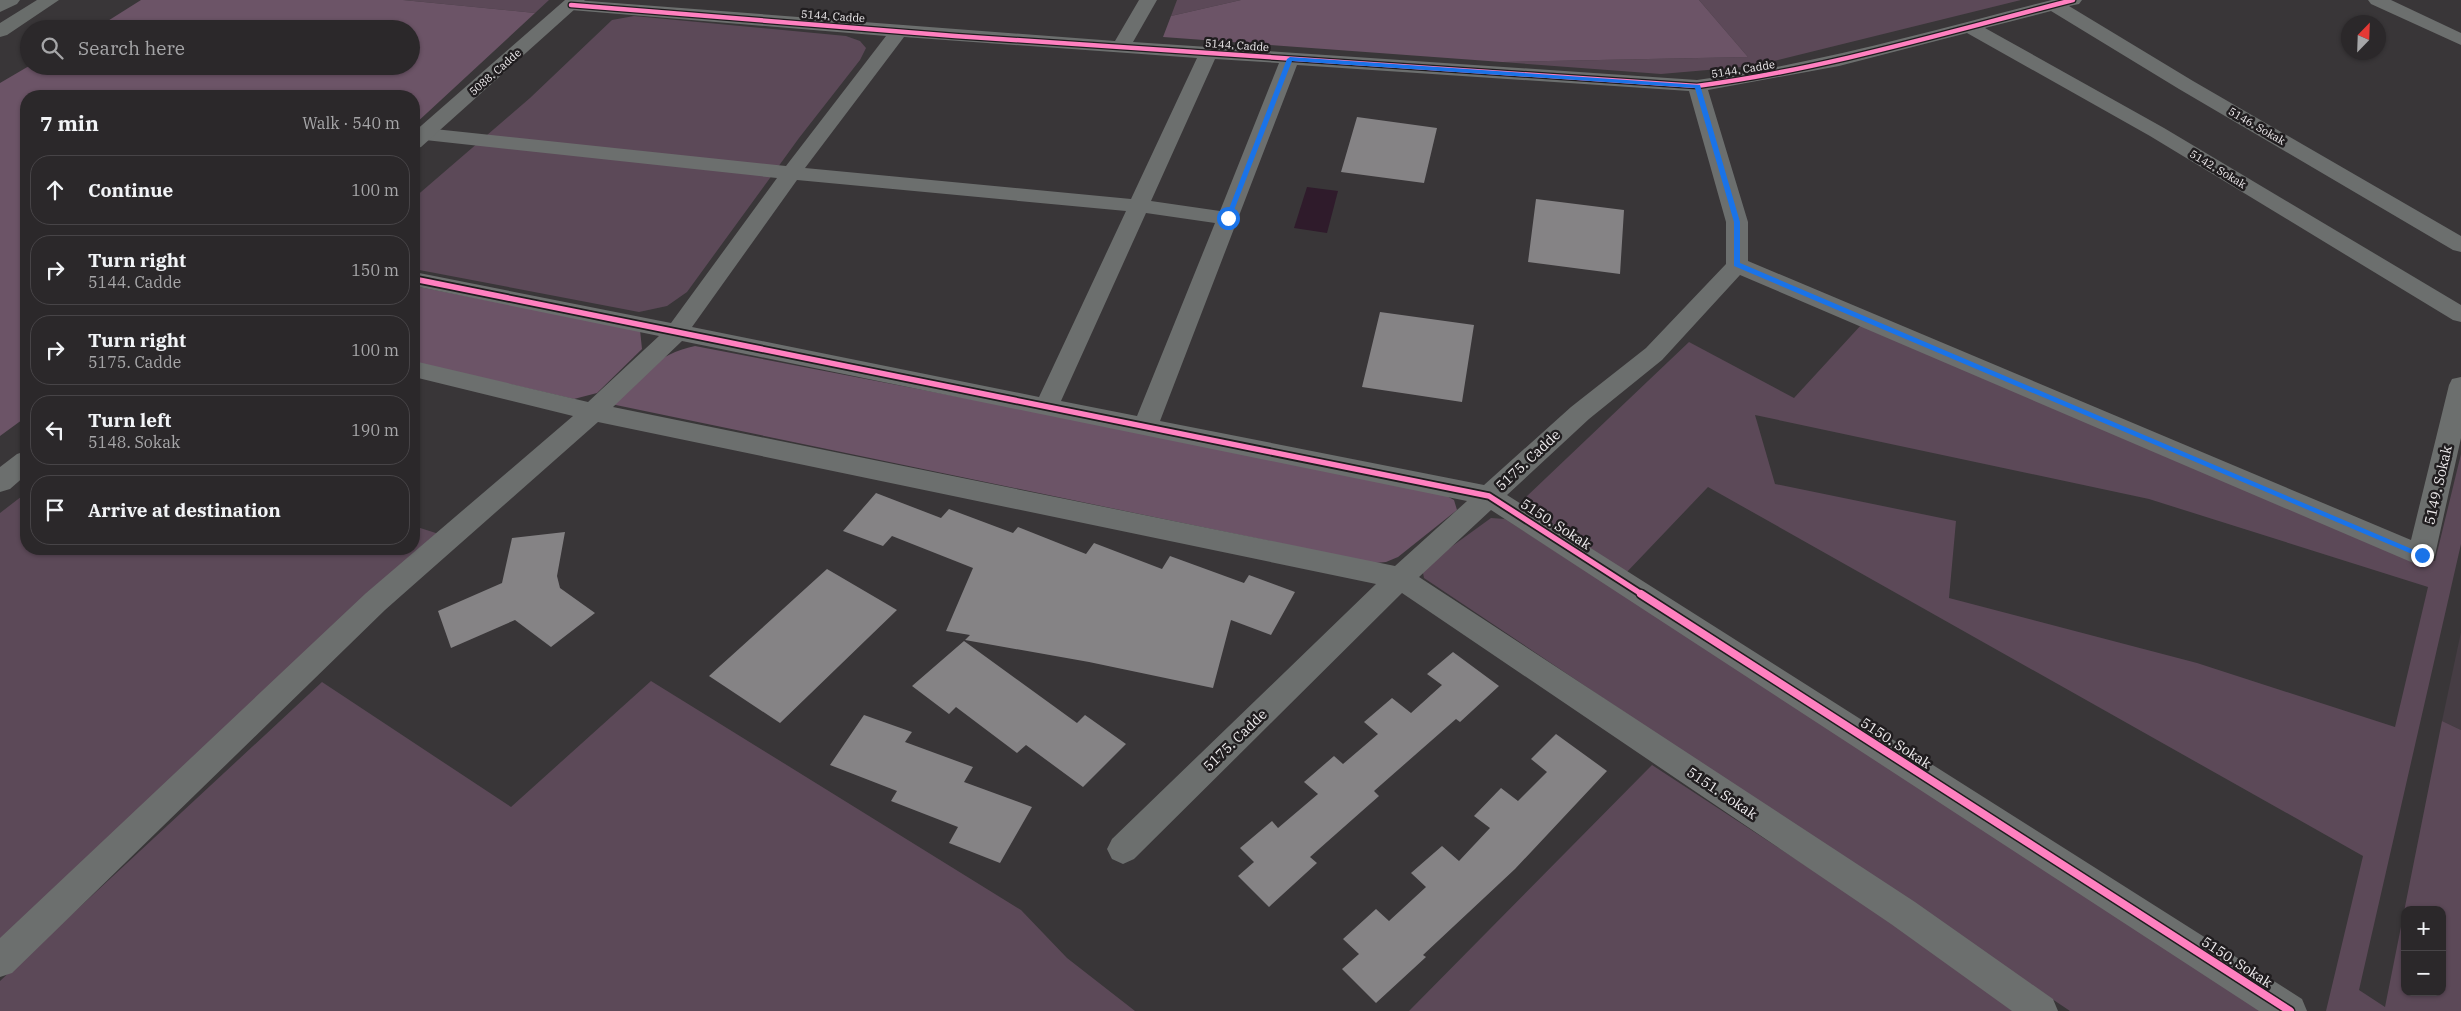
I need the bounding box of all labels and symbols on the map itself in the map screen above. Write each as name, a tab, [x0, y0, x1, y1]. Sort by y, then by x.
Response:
street label: 5144. Cadde	[800, 7, 866, 25]
north arrow	[2341, 15, 2386, 60]
street label: 5144. Cadde	[1204, 36, 1270, 54]
street label: 5088. Cadde	[466, 46, 524, 98]
street label: 5144. Cadde	[1710, 57, 1776, 81]
street label: 5146. Sokak	[2226, 104, 2288, 148]
street label: 5142. Sokak	[2187, 147, 2249, 192]
route start	[1217, 207, 1240, 230]
street label: 5175. Cadde	[1492, 426, 1564, 494]
street label: 5149. Sokak	[2420, 443, 2456, 526]
street label: 5150. Sokak	[1517, 494, 1595, 554]
route end	[2411, 544, 2434, 567]
street label: 5175. Cadde	[1199, 705, 1271, 775]
street label: 5150. Sokak	[1857, 713, 1935, 773]
street label: 5151. Sokak	[1684, 763, 1761, 823]
street label: 5150. Sokak	[2198, 932, 2276, 992]

